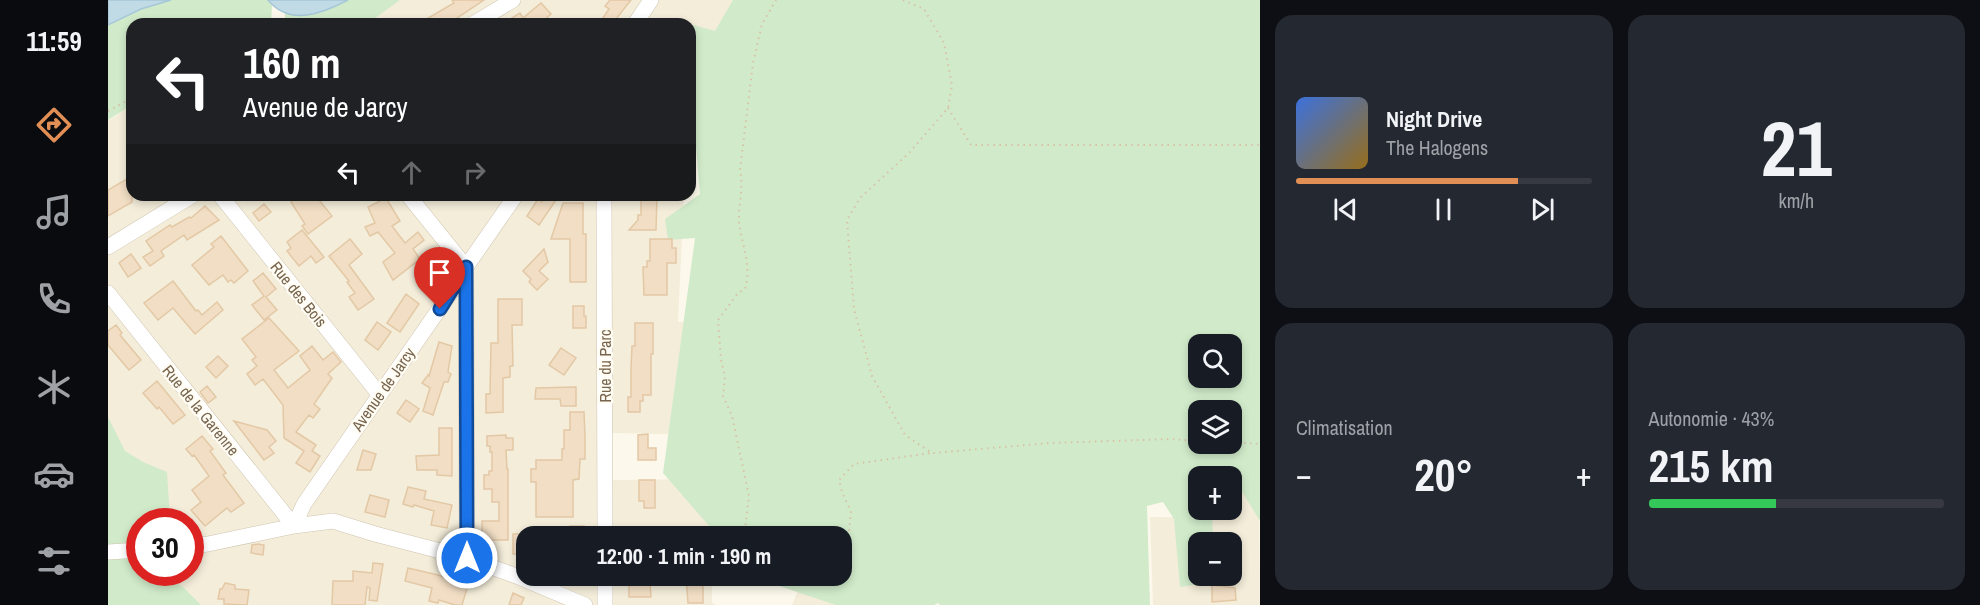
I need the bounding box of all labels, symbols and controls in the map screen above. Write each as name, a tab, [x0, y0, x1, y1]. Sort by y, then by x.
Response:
text: 11:59	[26, 23, 82, 59]
text: 160 m	[243, 35, 341, 91]
icon: left	[144, 42, 222, 120]
text: Avenue de Jarcy	[243, 89, 408, 125]
text: 21	[1761, 95, 1832, 200]
icon: directions	[33, 104, 75, 146]
text: Night Drive	[1386, 104, 1482, 134]
text: The Halogens	[1386, 134, 1488, 161]
icon: left	[332, 156, 365, 189]
icon: ahead	[395, 156, 428, 189]
icon: right	[458, 156, 491, 189]
text: km/h	[1778, 187, 1814, 214]
icon: music	[33, 191, 75, 233]
icon: previous	[1329, 193, 1362, 226]
icon: pause	[1427, 193, 1460, 226]
icon: next	[1526, 193, 1559, 226]
pin	[414, 247, 465, 309]
street label: Rue des Bois	[266, 256, 332, 332]
icon: arrive	[423, 256, 456, 289]
icon: phone	[33, 278, 75, 320]
street label: Rue du Parc	[594, 329, 616, 402]
map controls	[1188, 334, 1242, 586]
button: search	[1188, 334, 1242, 388]
street label: Avenue de Jarcy	[345, 342, 420, 436]
street label: Rue de la Garenne	[158, 360, 244, 460]
icon: climate	[33, 366, 75, 408]
button: layers	[1188, 400, 1242, 454]
text: Autonomie · 43%	[1649, 405, 1774, 432]
text: Climatisation	[1296, 414, 1393, 441]
text: 215 km	[1649, 435, 1774, 496]
text: 20°	[1414, 444, 1473, 505]
text: −	[1296, 452, 1312, 496]
text: +	[1576, 452, 1591, 496]
icon: car	[33, 453, 75, 495]
button: +	[1188, 466, 1242, 520]
speed limit sign: 30	[126, 508, 204, 586]
position arrow	[435, 526, 499, 590]
button: −	[1188, 532, 1242, 586]
icon: filters	[33, 540, 75, 582]
text: 12:00 · 1 min · 190 m	[597, 541, 771, 571]

